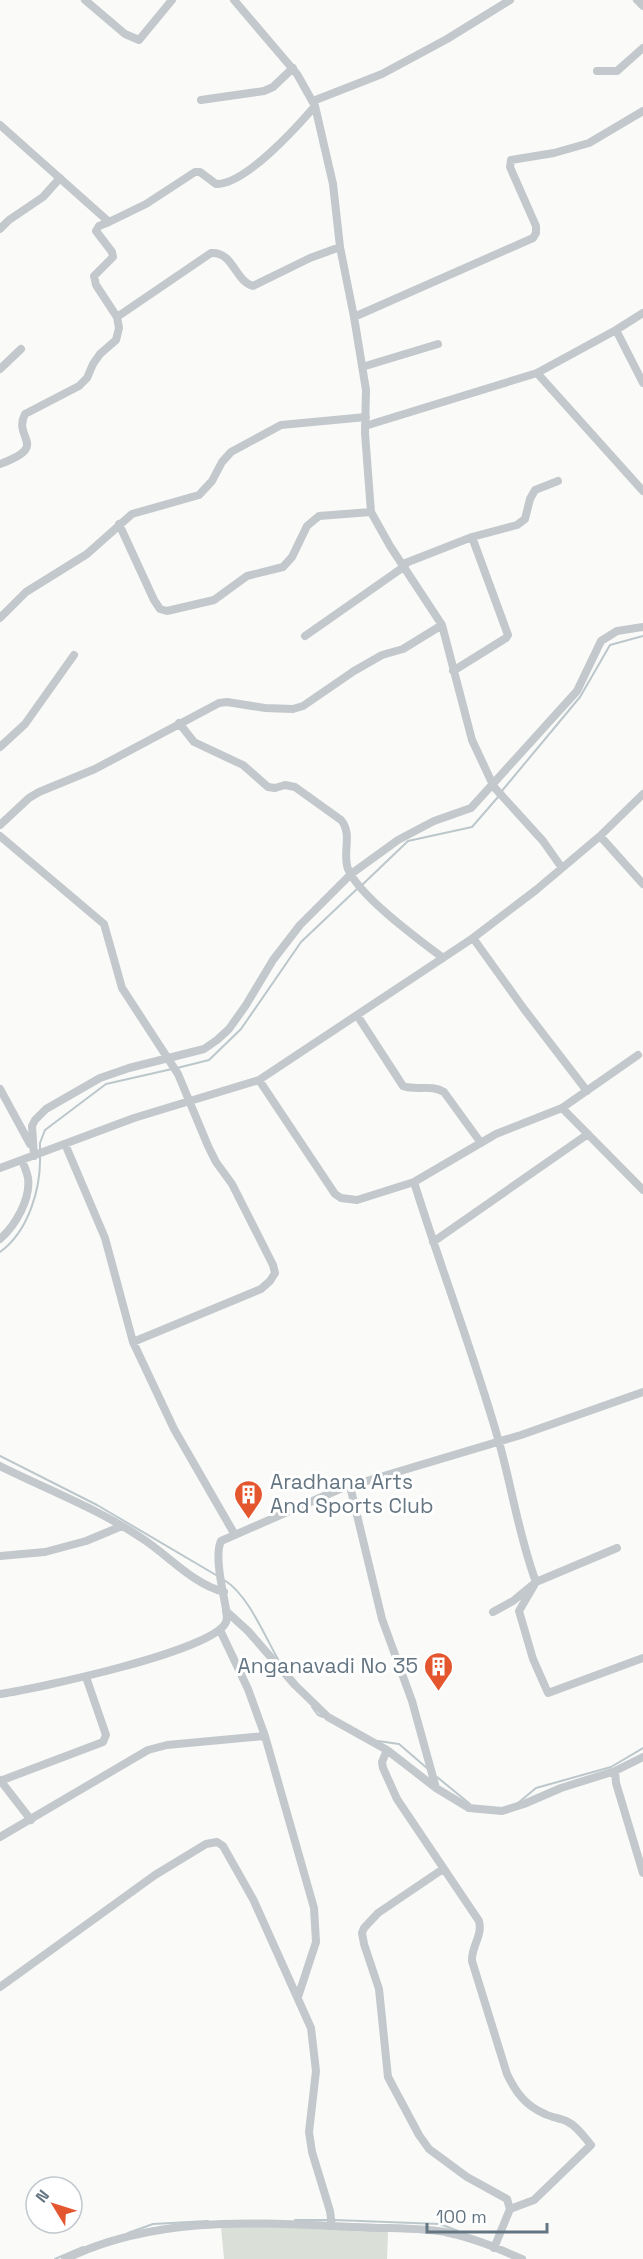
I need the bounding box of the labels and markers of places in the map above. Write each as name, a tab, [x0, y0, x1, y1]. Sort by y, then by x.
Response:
place label: Aradhana Arts And Sports Club	[270, 1468, 433, 1519]
building icon: Aradhana Arts And Sports Club	[233, 1478, 265, 1520]
building icon: Anganavadi No 35	[423, 1650, 455, 1692]
place label: Anganavadi No 35	[238, 1652, 418, 1679]

